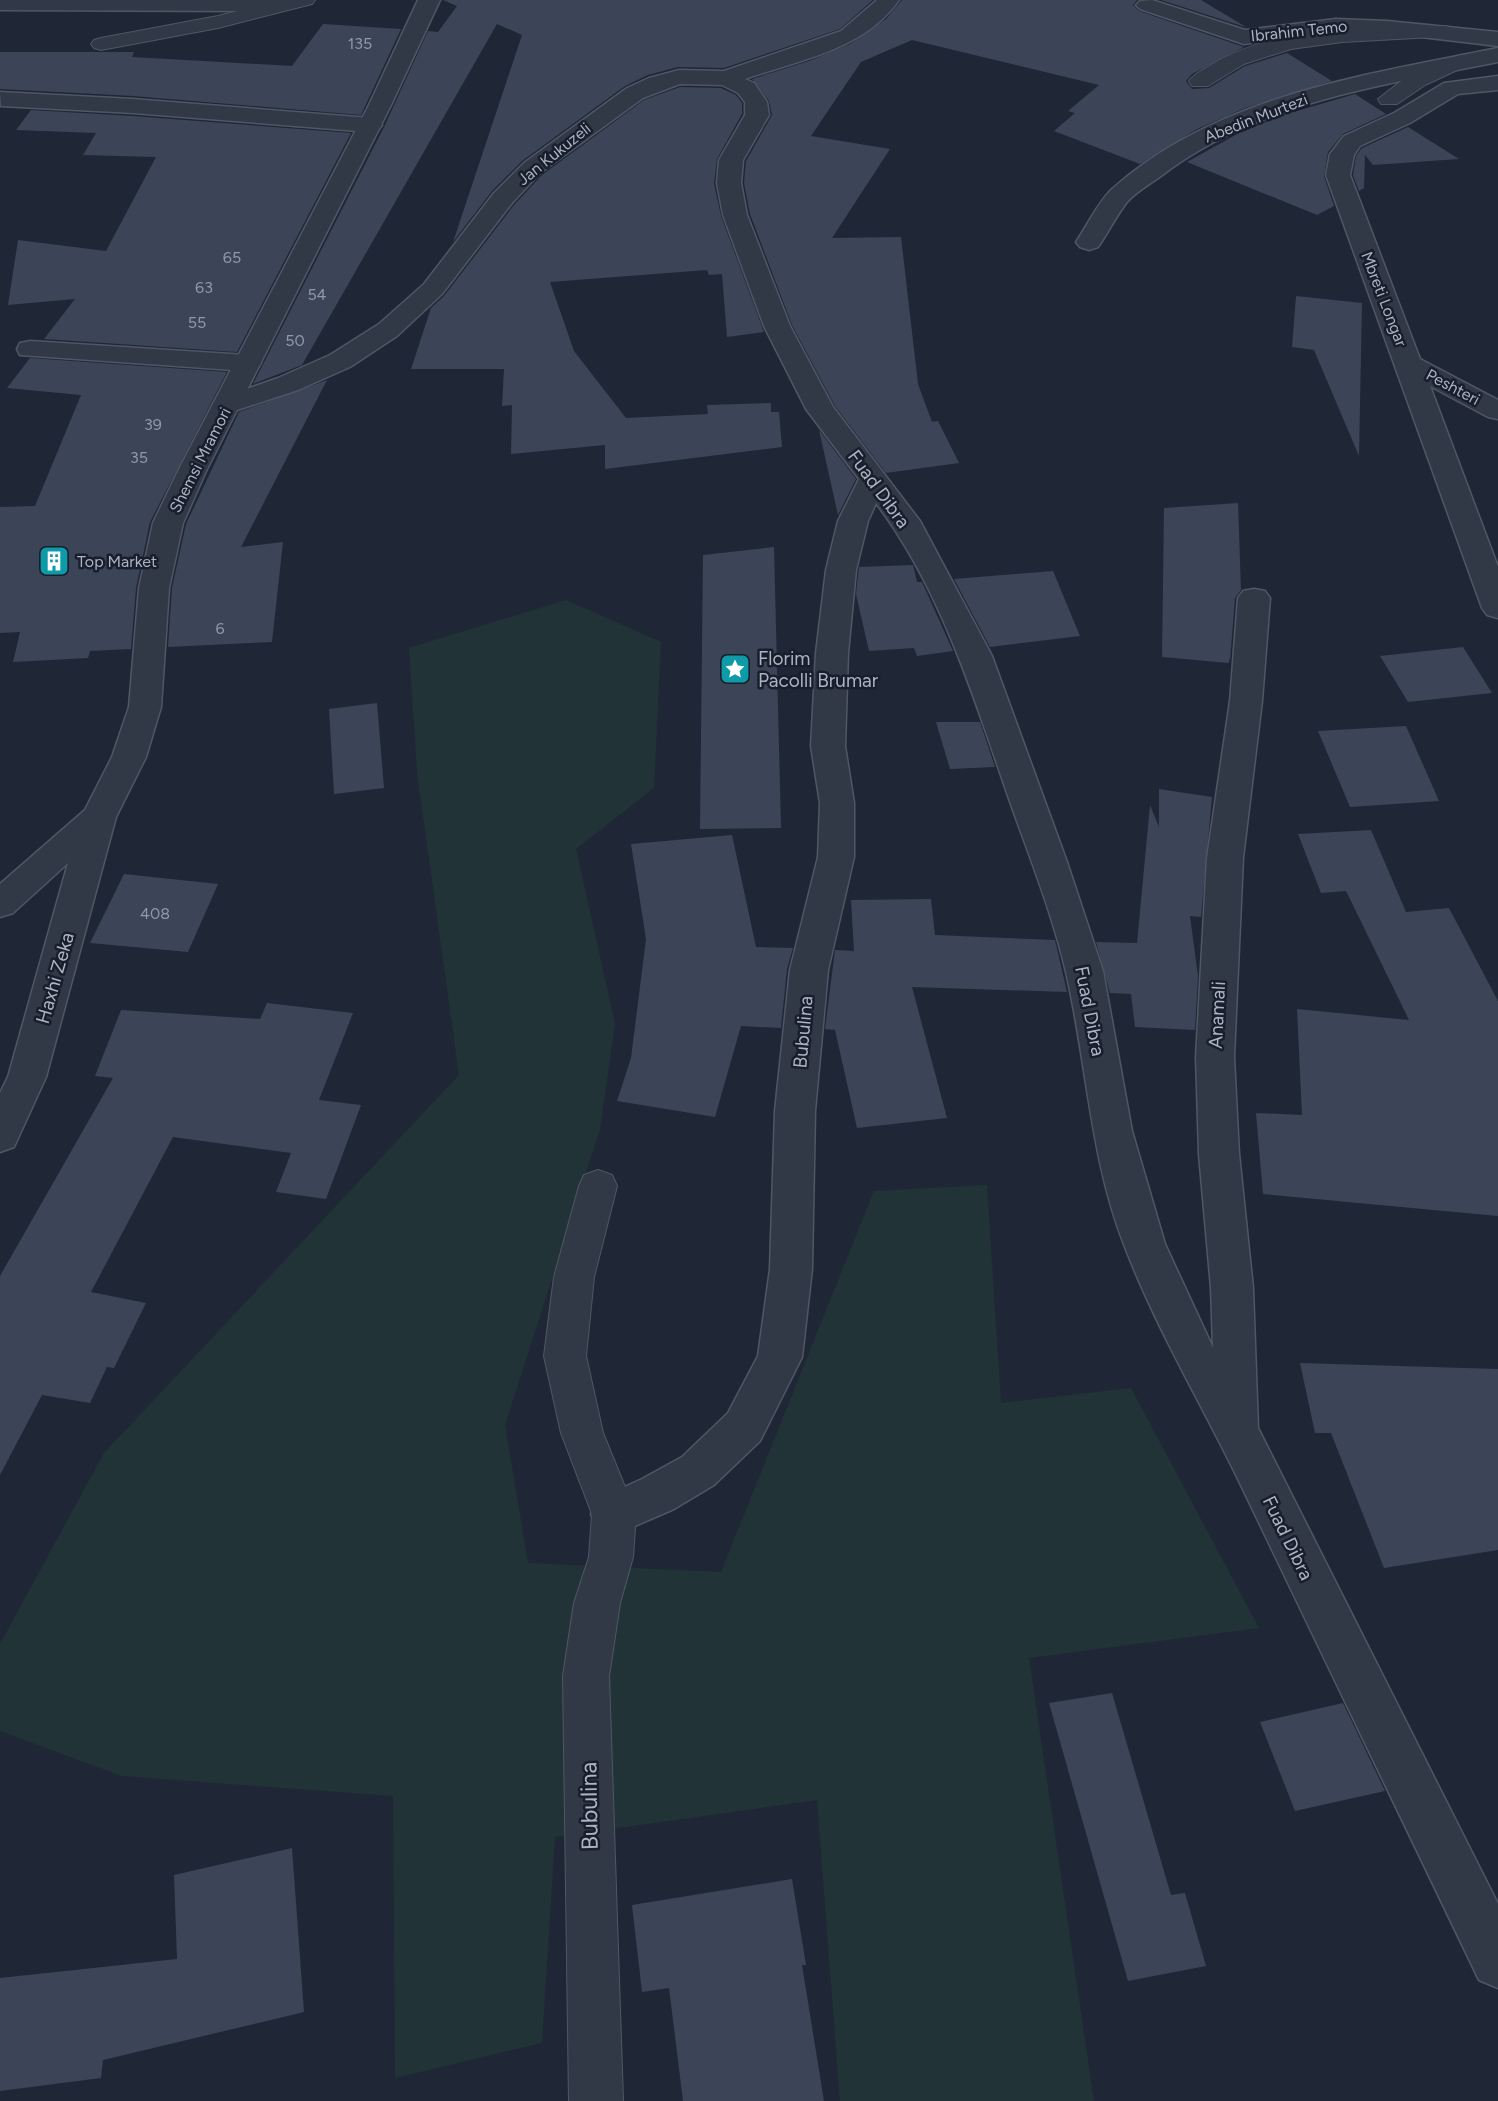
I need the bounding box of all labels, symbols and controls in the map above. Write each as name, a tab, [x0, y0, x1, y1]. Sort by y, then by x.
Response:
street label: Ibrahim Temo	[1250, 16, 1348, 46]
house number: 135	[348, 34, 372, 53]
street label: Abedin Murtezi	[1202, 90, 1310, 146]
street label: Jan Kukuzeli	[514, 119, 594, 189]
house number: 65	[223, 248, 241, 267]
street label: Mbreti Longar	[1357, 249, 1411, 350]
house number: 63	[195, 278, 213, 297]
house number: 54	[307, 285, 327, 304]
house number: 55	[188, 313, 206, 332]
house number: 50	[285, 331, 305, 350]
street label: Peshteri	[1423, 365, 1483, 409]
street label: Shemsi Mramori	[165, 404, 235, 516]
house number: 39	[144, 415, 162, 434]
street label: Fuad Dibra	[843, 445, 915, 533]
house number: 35	[130, 448, 148, 467]
building icon: Top Market	[37, 544, 71, 578]
place label: Top Market	[77, 552, 157, 571]
house number: 6	[215, 619, 225, 638]
place label: Florim Pacolli Brumar	[758, 647, 879, 692]
place icon: Florim Pacolli Brumar	[718, 652, 752, 686]
house number: 408	[140, 904, 170, 923]
street label: Haxhi Zeka	[31, 930, 79, 1026]
street label: Fuad Dibra	[1070, 964, 1110, 1058]
street label: Anamali	[1204, 981, 1230, 1049]
street label: Bubulina	[788, 995, 818, 1069]
street label: Fuad Dibra	[1258, 1492, 1318, 1584]
street label: Bubulina	[574, 1762, 604, 1850]

